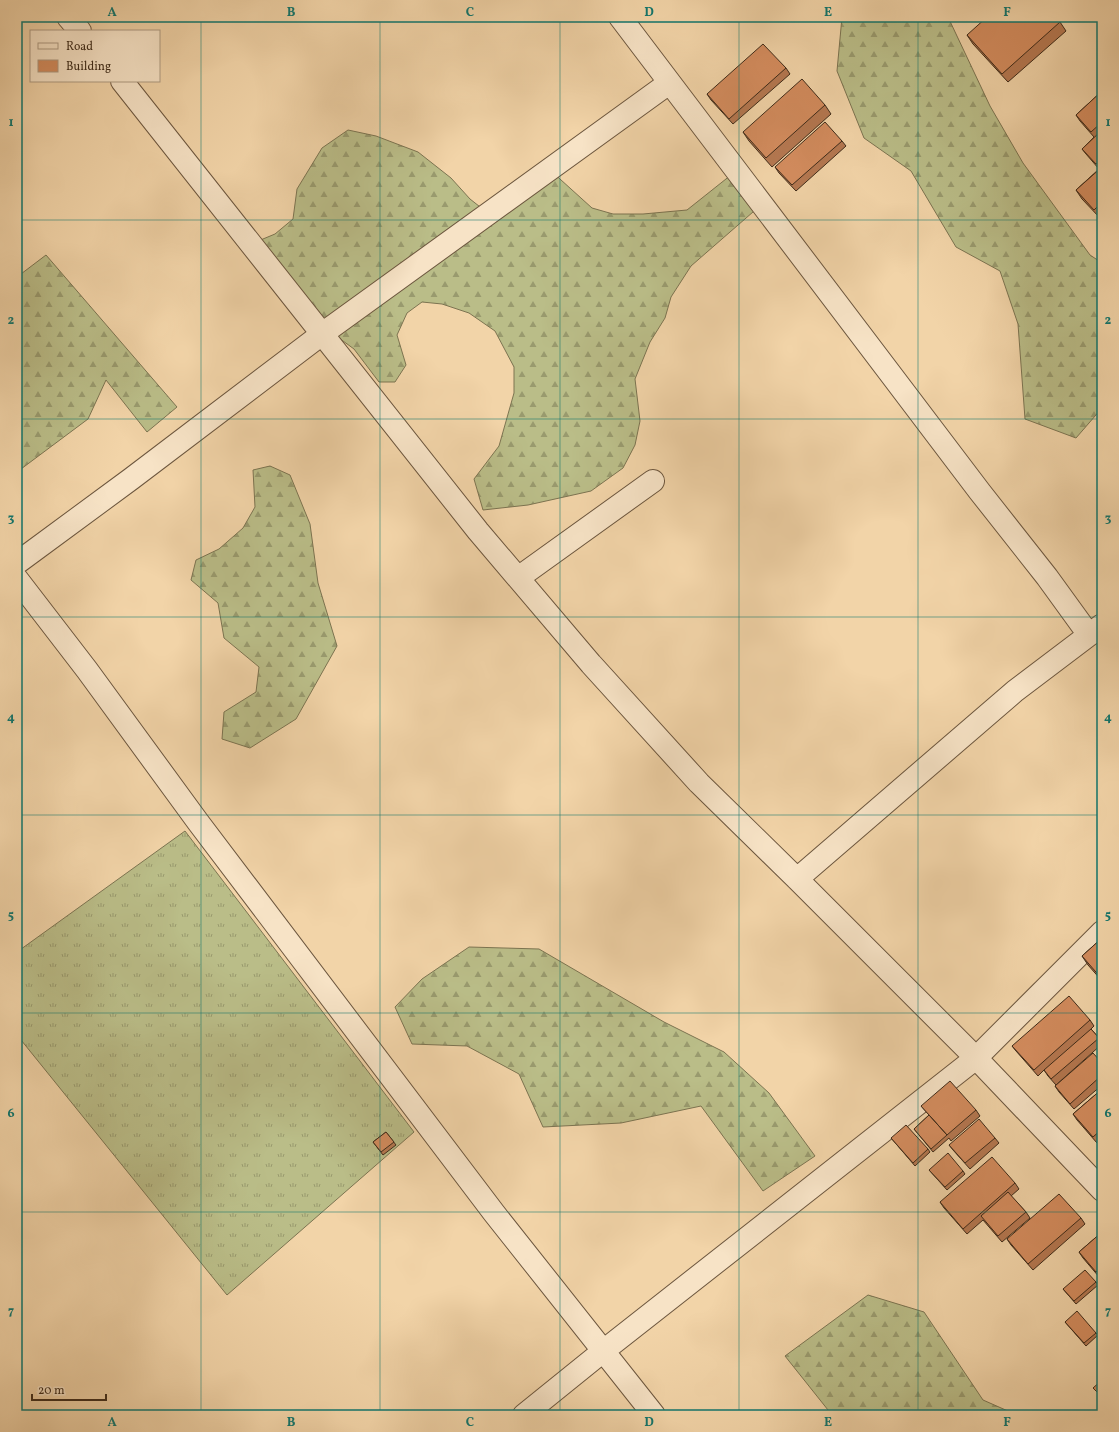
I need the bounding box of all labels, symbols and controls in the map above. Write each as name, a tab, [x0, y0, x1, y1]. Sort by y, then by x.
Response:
text: A	[107, 4, 117, 22]
text: B	[287, 4, 296, 22]
text: C	[466, 4, 474, 22]
text: D	[644, 4, 654, 22]
text: E	[824, 4, 832, 22]
text: F	[1003, 4, 1011, 22]
legend	[30, 30, 160, 82]
text: Road	[66, 39, 93, 55]
text: Building	[66, 59, 111, 75]
text: 1	[8, 114, 14, 132]
text: 1	[1105, 114, 1111, 132]
text: 2	[8, 312, 15, 330]
text: 2	[1105, 312, 1112, 330]
text: 3	[8, 510, 15, 528]
text: 3	[1105, 510, 1112, 528]
text: 4	[7, 709, 15, 727]
text: 4	[1104, 709, 1112, 727]
text: 5	[8, 907, 14, 925]
text: 5	[1105, 907, 1111, 925]
text: 6	[7, 1105, 15, 1123]
text: 6	[1104, 1105, 1112, 1123]
text: 7	[8, 1303, 14, 1321]
text: 7	[1105, 1303, 1111, 1321]
scale bar	[32, 1376, 106, 1402]
text: 20 m	[38, 1383, 65, 1399]
text: A	[107, 1414, 117, 1432]
text: B	[287, 1414, 296, 1432]
text: C	[466, 1414, 474, 1432]
text: D	[644, 1414, 654, 1432]
text: E	[824, 1414, 832, 1432]
text: F	[1003, 1414, 1011, 1432]

